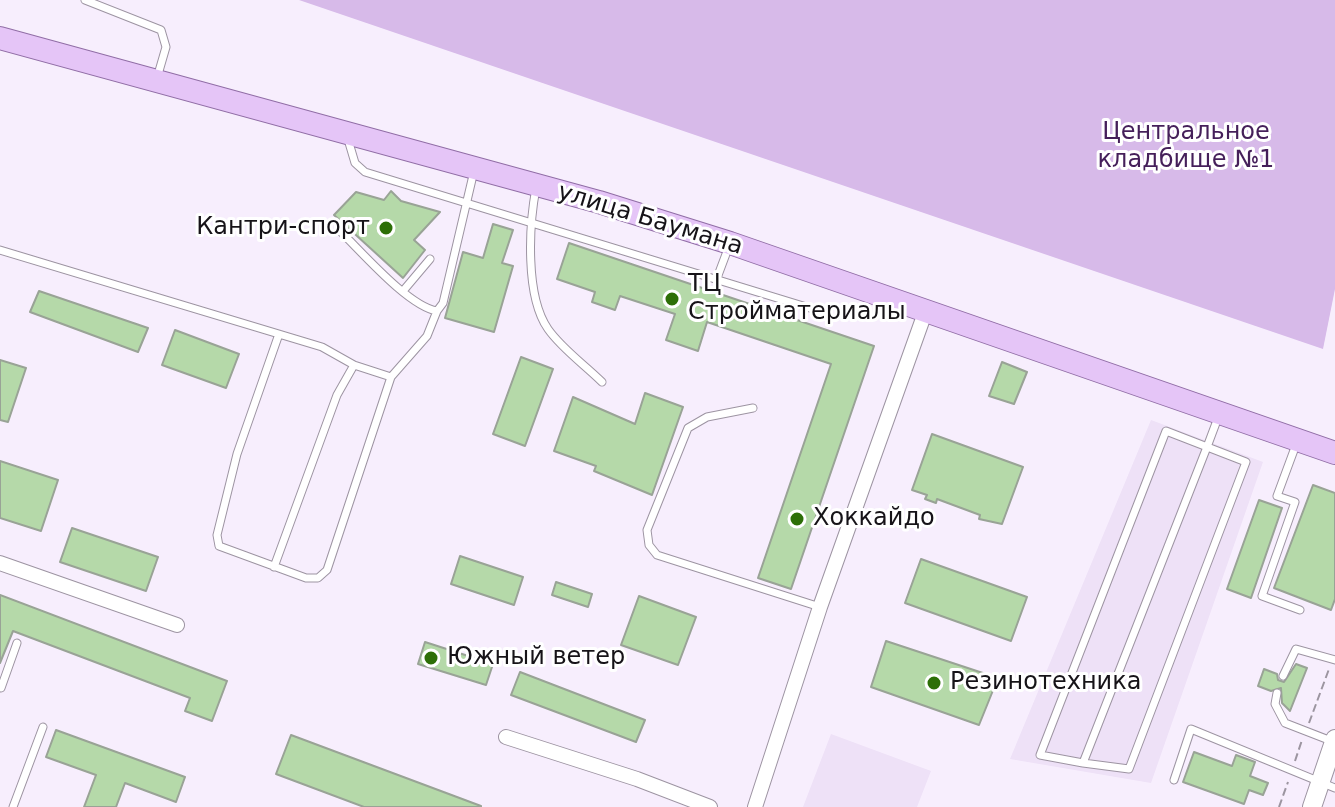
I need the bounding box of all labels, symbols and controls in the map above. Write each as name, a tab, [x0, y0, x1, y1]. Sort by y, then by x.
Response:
park label: Центральное кладбище №1	[1098, 119, 1274, 175]
street label: улица Баумана	[554, 178, 746, 262]
place label: Кантри-спорт	[196, 214, 370, 242]
marker: Кантри-спорт	[377, 219, 395, 237]
place label: ТЦ Стройматериалы	[688, 271, 906, 327]
marker: ТЦ Стройматериалы	[663, 290, 681, 308]
place label: Хоккайдо	[813, 505, 935, 533]
marker: Хоккайдо	[788, 510, 806, 528]
place label: Южный ветер	[447, 644, 625, 672]
marker: Южный ветер	[422, 649, 440, 667]
place label: Резинотехника	[950, 669, 1141, 697]
marker: Резинотехника	[925, 674, 943, 692]

